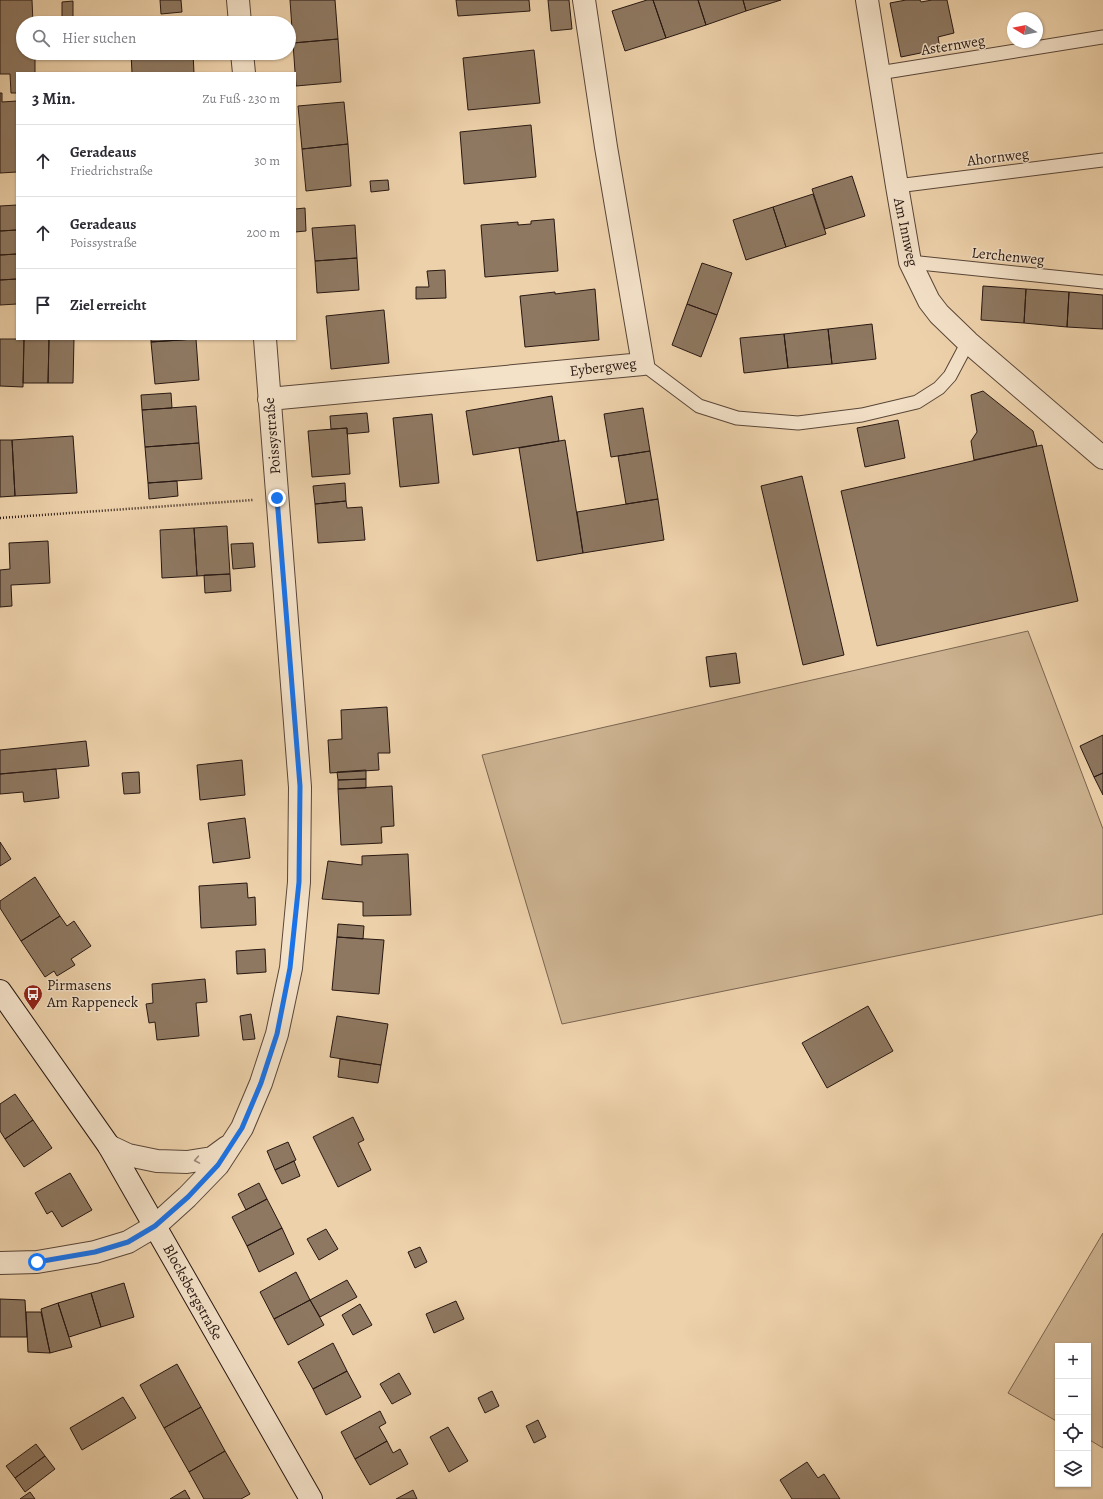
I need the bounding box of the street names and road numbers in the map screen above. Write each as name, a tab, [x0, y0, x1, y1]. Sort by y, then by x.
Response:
street label: Asternweg	[919, 30, 987, 60]
street label: Ahornweg	[965, 143, 1030, 171]
street label: Am Innweg	[889, 195, 923, 269]
street label: Lerchenweg	[970, 242, 1046, 270]
street label: Eybergweg	[568, 353, 638, 381]
street label: Poissystraße	[259, 396, 285, 475]
street label: Blocksbergstraße	[158, 1240, 228, 1344]

